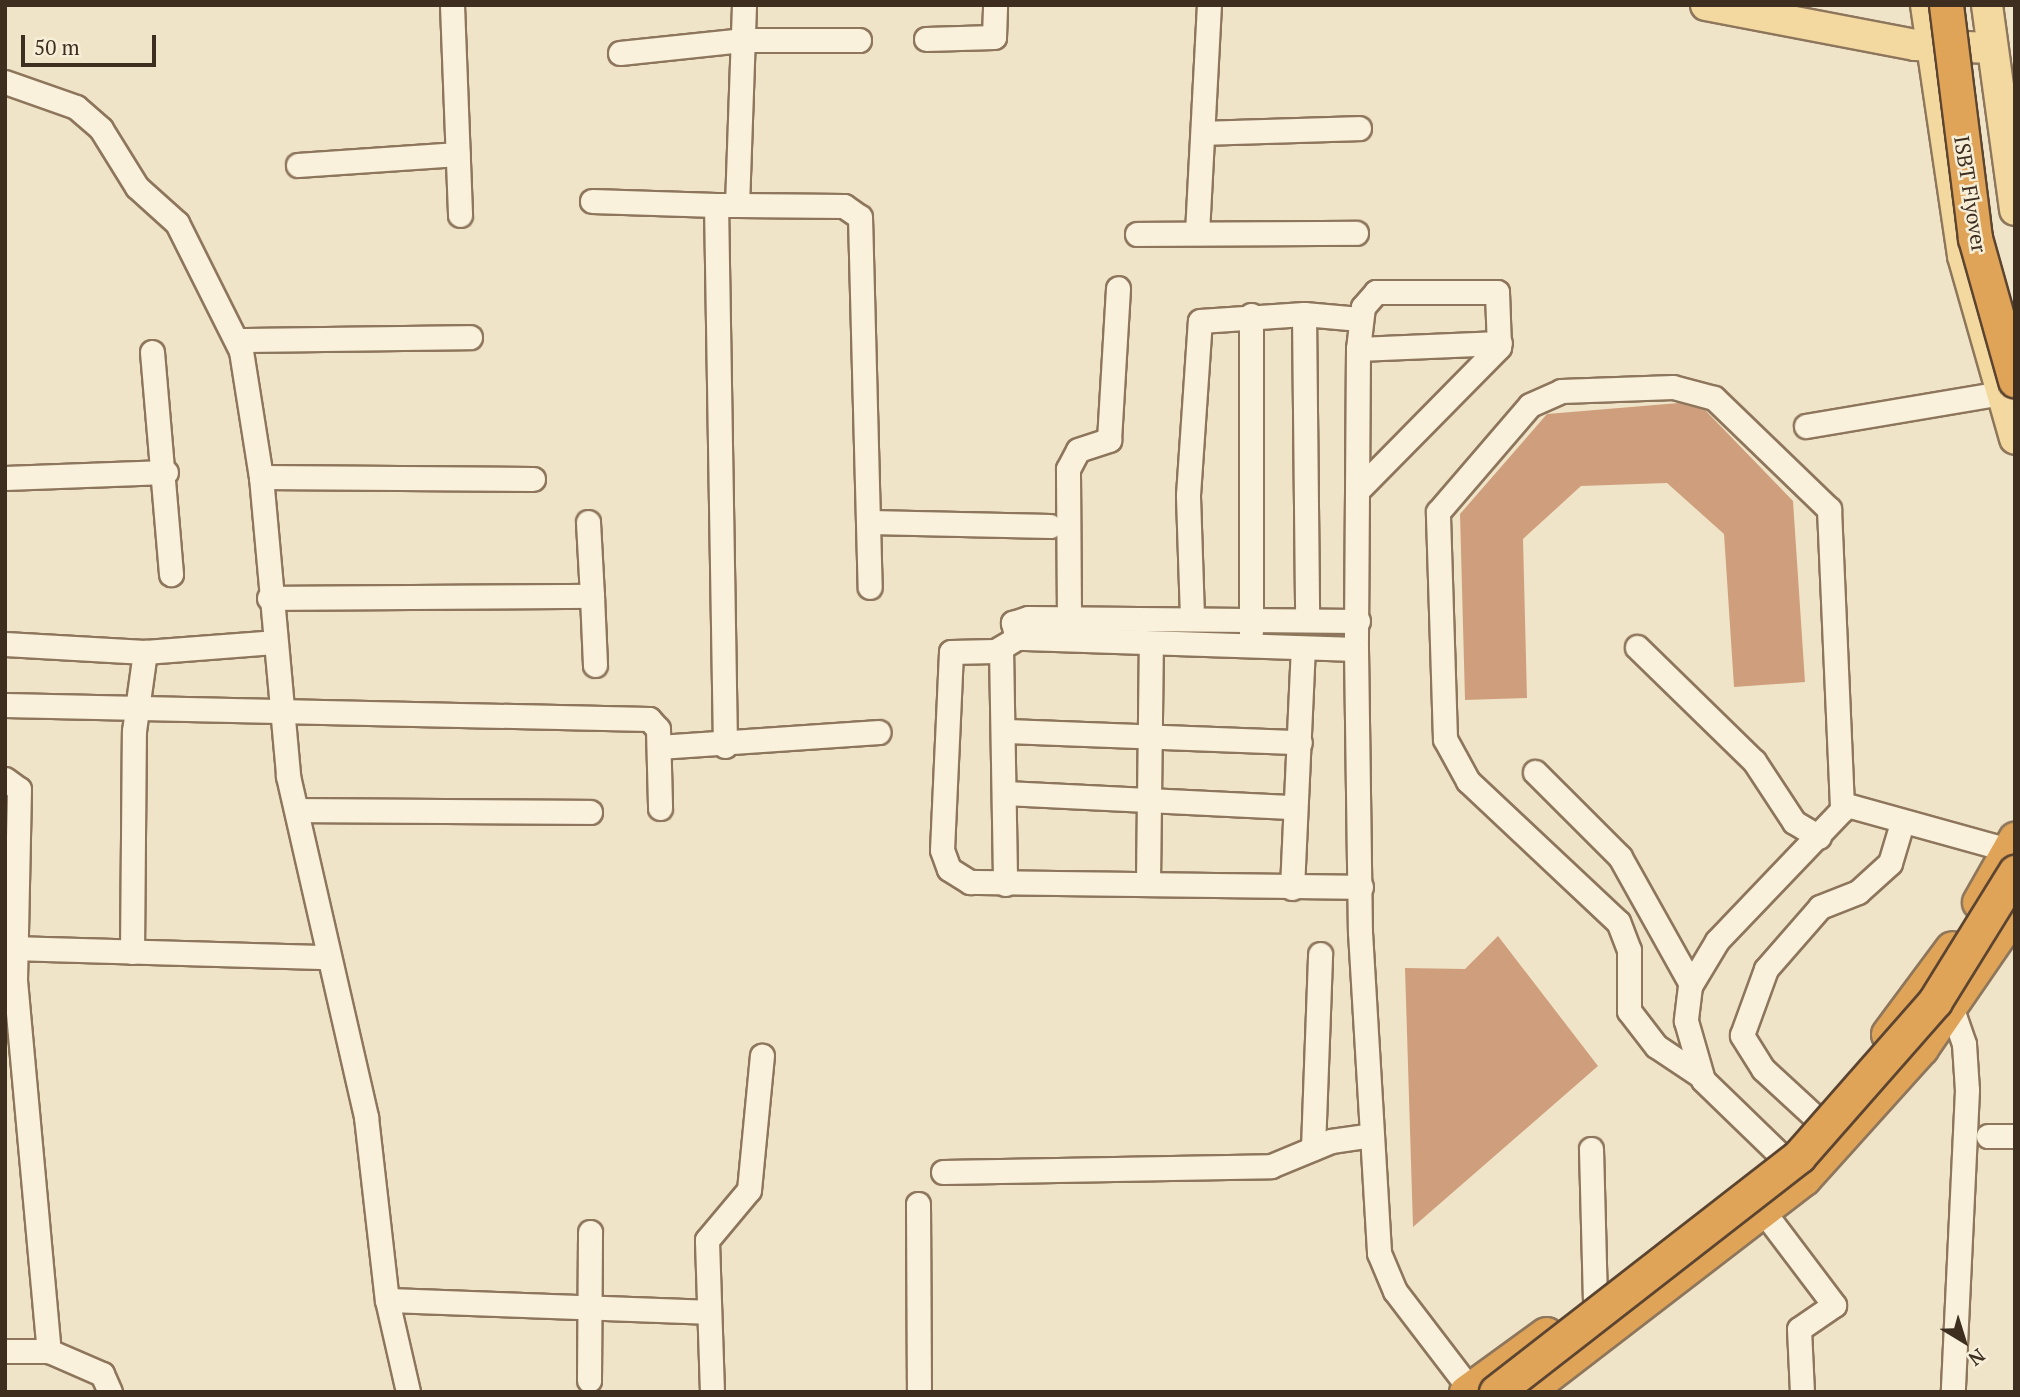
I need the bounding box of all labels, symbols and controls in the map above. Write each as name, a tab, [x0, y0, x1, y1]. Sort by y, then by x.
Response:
scale bar	[24, 21, 159, 65]
text: 50 m	[34, 33, 80, 61]
street label: ISBT Flyover	[1949, 134, 1993, 254]
north arrow	[1929, 1306, 1999, 1376]
text: N	[1964, 1344, 1991, 1372]

